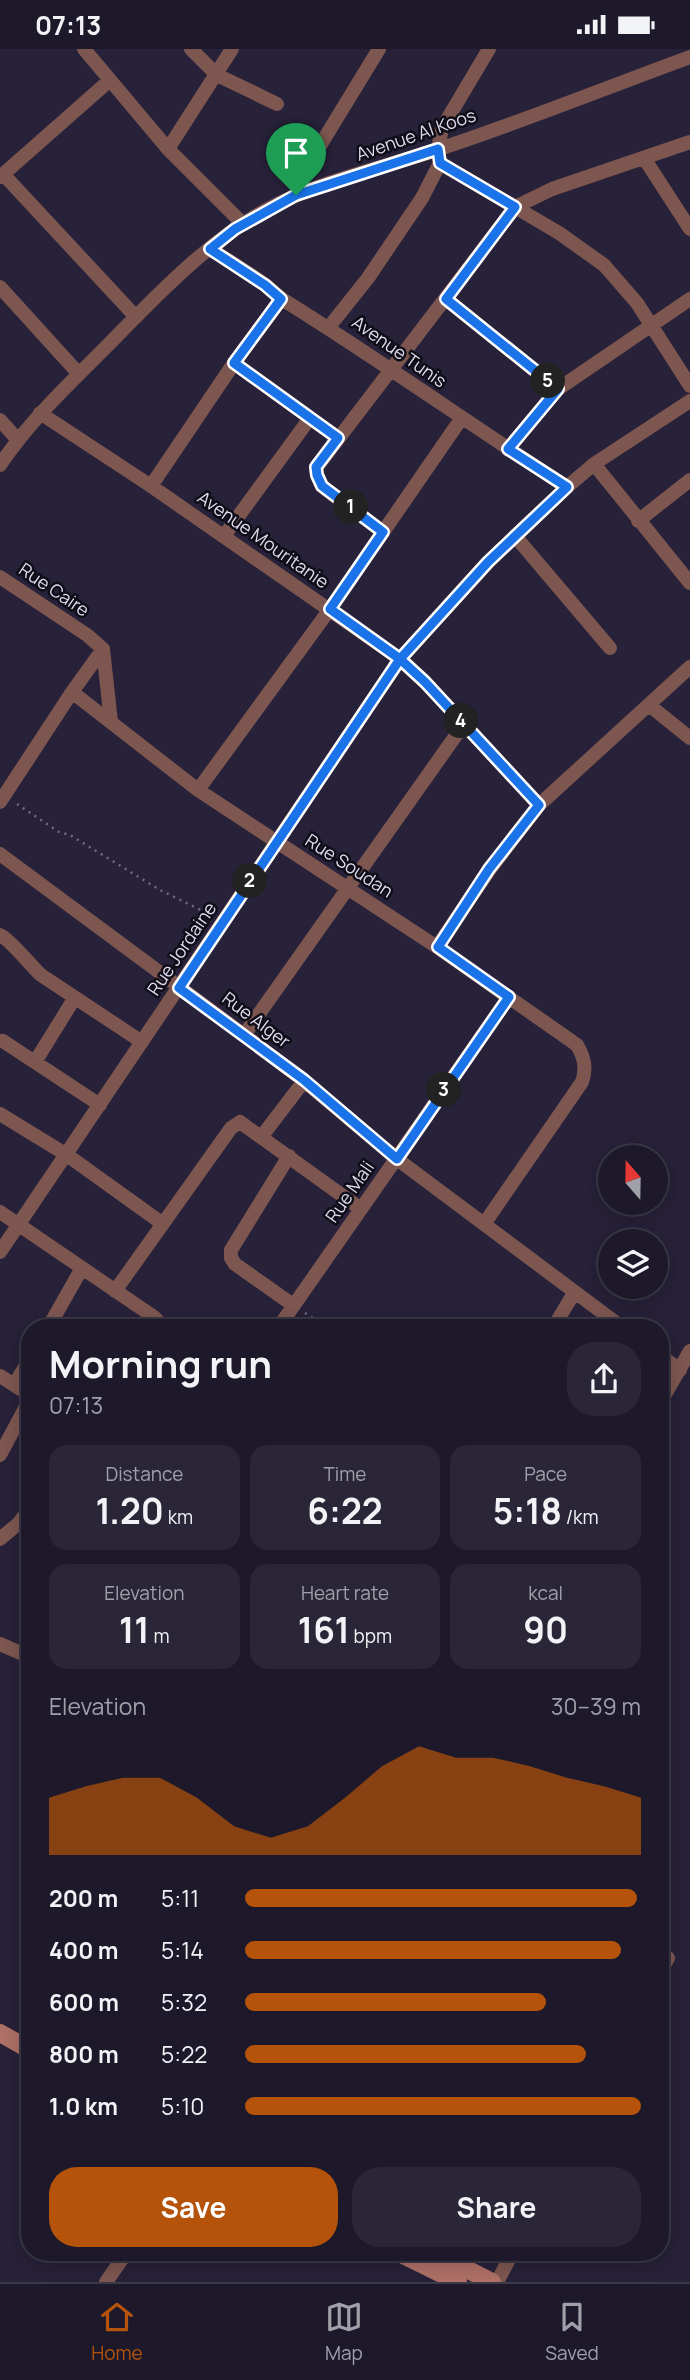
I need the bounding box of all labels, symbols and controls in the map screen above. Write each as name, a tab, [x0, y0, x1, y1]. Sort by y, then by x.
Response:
text: 07:13	[35, 7, 101, 43]
street label: Avenue Al Koos	[353, 102, 479, 166]
pin	[266, 123, 326, 195]
icon: arrive	[277, 134, 315, 172]
street label: Avenue Tunis	[348, 310, 452, 393]
pin: 5	[530, 363, 566, 399]
text: 5	[542, 367, 553, 393]
street label: Avenue Mouritanie	[193, 485, 334, 593]
pin: 1	[334, 489, 368, 525]
text: 1	[346, 493, 355, 519]
street label: Rue Caire	[15, 557, 94, 622]
pin: 4	[444, 703, 478, 739]
text: 4	[455, 707, 466, 733]
street label: Rue Soudan	[301, 828, 398, 902]
pin: 2	[232, 863, 268, 899]
text: 2	[244, 867, 255, 893]
street label: Rue Jordaine	[141, 897, 221, 1000]
street label: Rue Alger	[218, 986, 296, 1053]
pin: 3	[426, 1073, 462, 1107]
text: 3	[438, 1076, 449, 1102]
north arrow	[598, 1145, 668, 1215]
map controls	[598, 1145, 668, 1299]
street label: Rue Mali	[319, 1156, 379, 1227]
button: layers	[598, 1229, 668, 1299]
text: Morning run	[49, 1337, 272, 1389]
button: share	[567, 1342, 641, 1416]
text: 07:13	[49, 1389, 103, 1421]
text: Distance	[105, 1461, 183, 1487]
text: Time	[324, 1461, 366, 1487]
text: Pace	[524, 1461, 567, 1487]
text: 1.20	[95, 1487, 164, 1535]
text: 6:22	[307, 1487, 383, 1535]
text: 5:18	[493, 1487, 562, 1535]
text: km	[164, 1504, 193, 1530]
text: /km	[562, 1504, 599, 1530]
text: Elevation	[104, 1580, 184, 1606]
text: Heart rate	[301, 1580, 389, 1606]
text: kcal	[528, 1580, 563, 1606]
text: 11	[119, 1606, 150, 1654]
text: 161	[298, 1606, 350, 1654]
text: 90	[523, 1606, 568, 1654]
text: m	[150, 1623, 170, 1649]
text: bpm	[350, 1623, 392, 1649]
text: Elevation	[49, 1690, 146, 1722]
text: 30–39 m	[551, 1690, 641, 1722]
text: 200 m	[49, 1882, 118, 1914]
text: 5:11	[161, 1882, 199, 1914]
text: 400 m	[49, 1934, 119, 1966]
text: 5:14	[161, 1934, 204, 1966]
text: 600 m	[49, 1986, 119, 2018]
text: 5:32	[161, 1986, 207, 2018]
text: 800 m	[49, 2038, 119, 2070]
text: 5:22	[161, 2038, 207, 2070]
text: 1.0 km	[49, 2090, 118, 2122]
text: 5:10	[161, 2090, 204, 2122]
button: Save	[49, 2167, 338, 2247]
button: Share	[352, 2167, 641, 2247]
tab: Home	[91, 2298, 143, 2366]
tab: Map	[325, 2298, 363, 2366]
tab: Saved	[545, 2298, 599, 2366]

